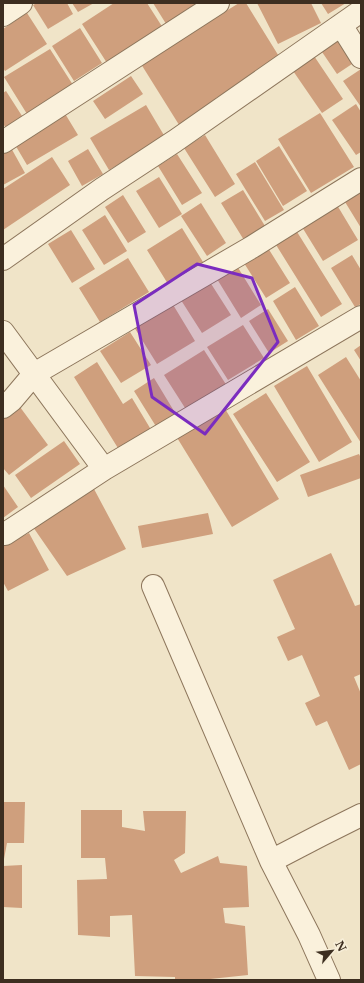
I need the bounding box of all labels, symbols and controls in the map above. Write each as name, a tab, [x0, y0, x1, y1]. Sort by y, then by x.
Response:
north arrow	[312, 931, 352, 971]
text: N	[332, 938, 350, 955]

